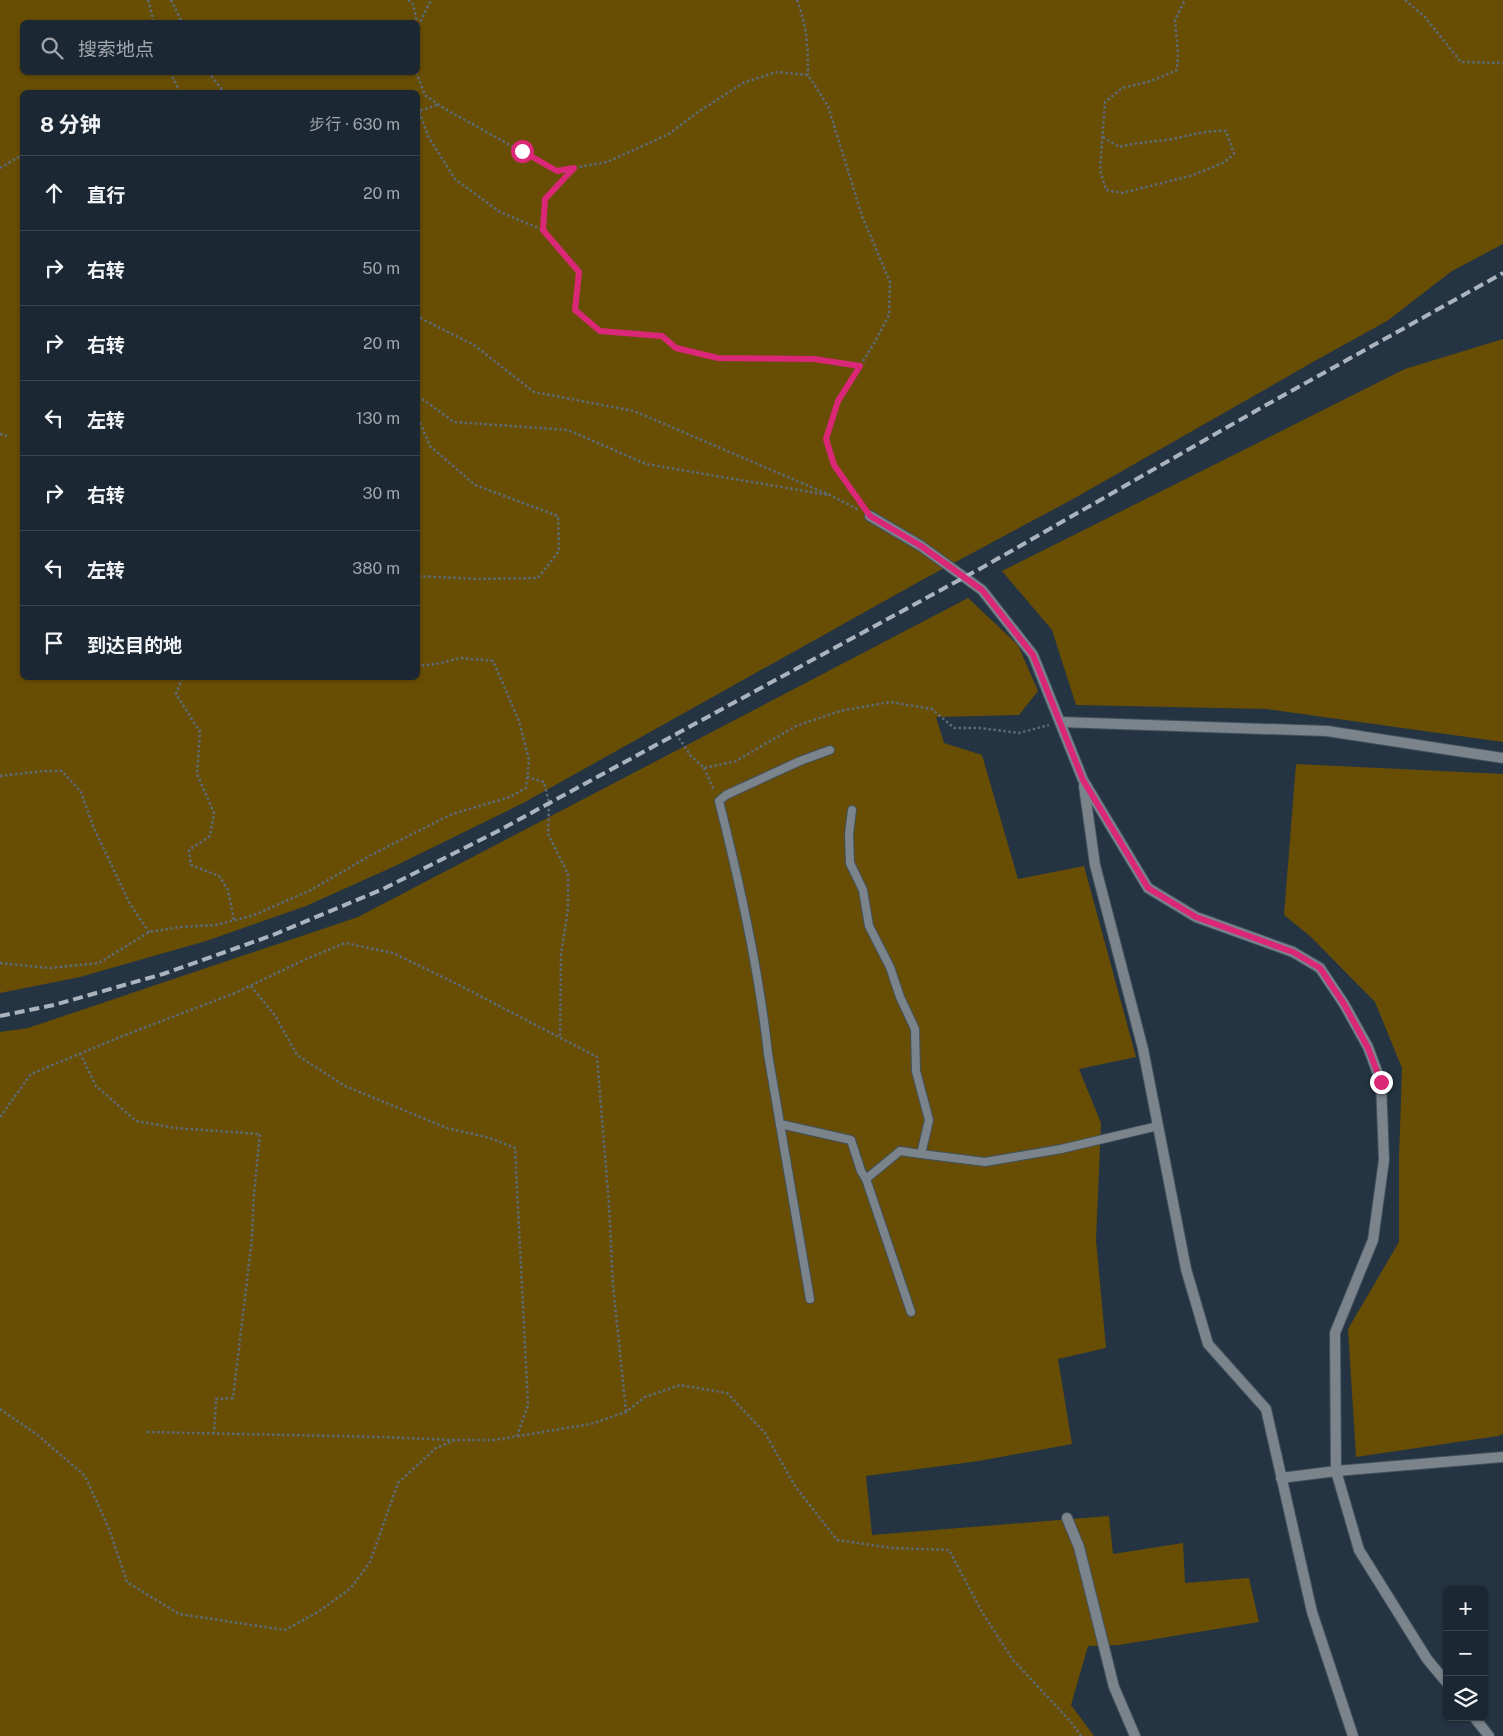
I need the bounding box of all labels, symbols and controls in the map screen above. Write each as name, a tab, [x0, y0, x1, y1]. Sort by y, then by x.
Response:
search box	[20, 20, 420, 75]
icon: search	[38, 34, 66, 62]
text: 搜索地点	[78, 38, 154, 60]
text: 8 分钟	[40, 112, 101, 137]
text: 步行 · 630 m	[309, 115, 400, 134]
route start	[511, 140, 534, 163]
icon: ahead	[40, 179, 68, 207]
text: 直行	[87, 184, 125, 206]
text: 20 m	[363, 184, 400, 203]
icon: right	[40, 254, 68, 282]
text: 右转	[87, 259, 125, 281]
text: 50 m	[362, 259, 400, 278]
icon: right	[40, 329, 68, 357]
text: 右转	[87, 334, 125, 356]
text: 20 m	[363, 334, 400, 353]
icon: left	[40, 404, 68, 432]
text: 左转	[87, 409, 125, 431]
text: 130 m	[356, 409, 400, 428]
icon: right	[40, 479, 68, 507]
text: 右转	[87, 484, 125, 506]
text: 30 m	[363, 484, 400, 503]
icon: left	[40, 554, 68, 582]
text: 左转	[87, 559, 125, 581]
text: 380 m	[352, 559, 400, 578]
icon: arrive	[40, 629, 68, 657]
text: 到达目的地	[87, 634, 182, 656]
route end	[1370, 1071, 1393, 1094]
map controls	[1443, 1586, 1488, 1721]
button: +	[1443, 1586, 1488, 1631]
button: −	[1443, 1631, 1488, 1676]
button: layers	[1443, 1676, 1488, 1721]

